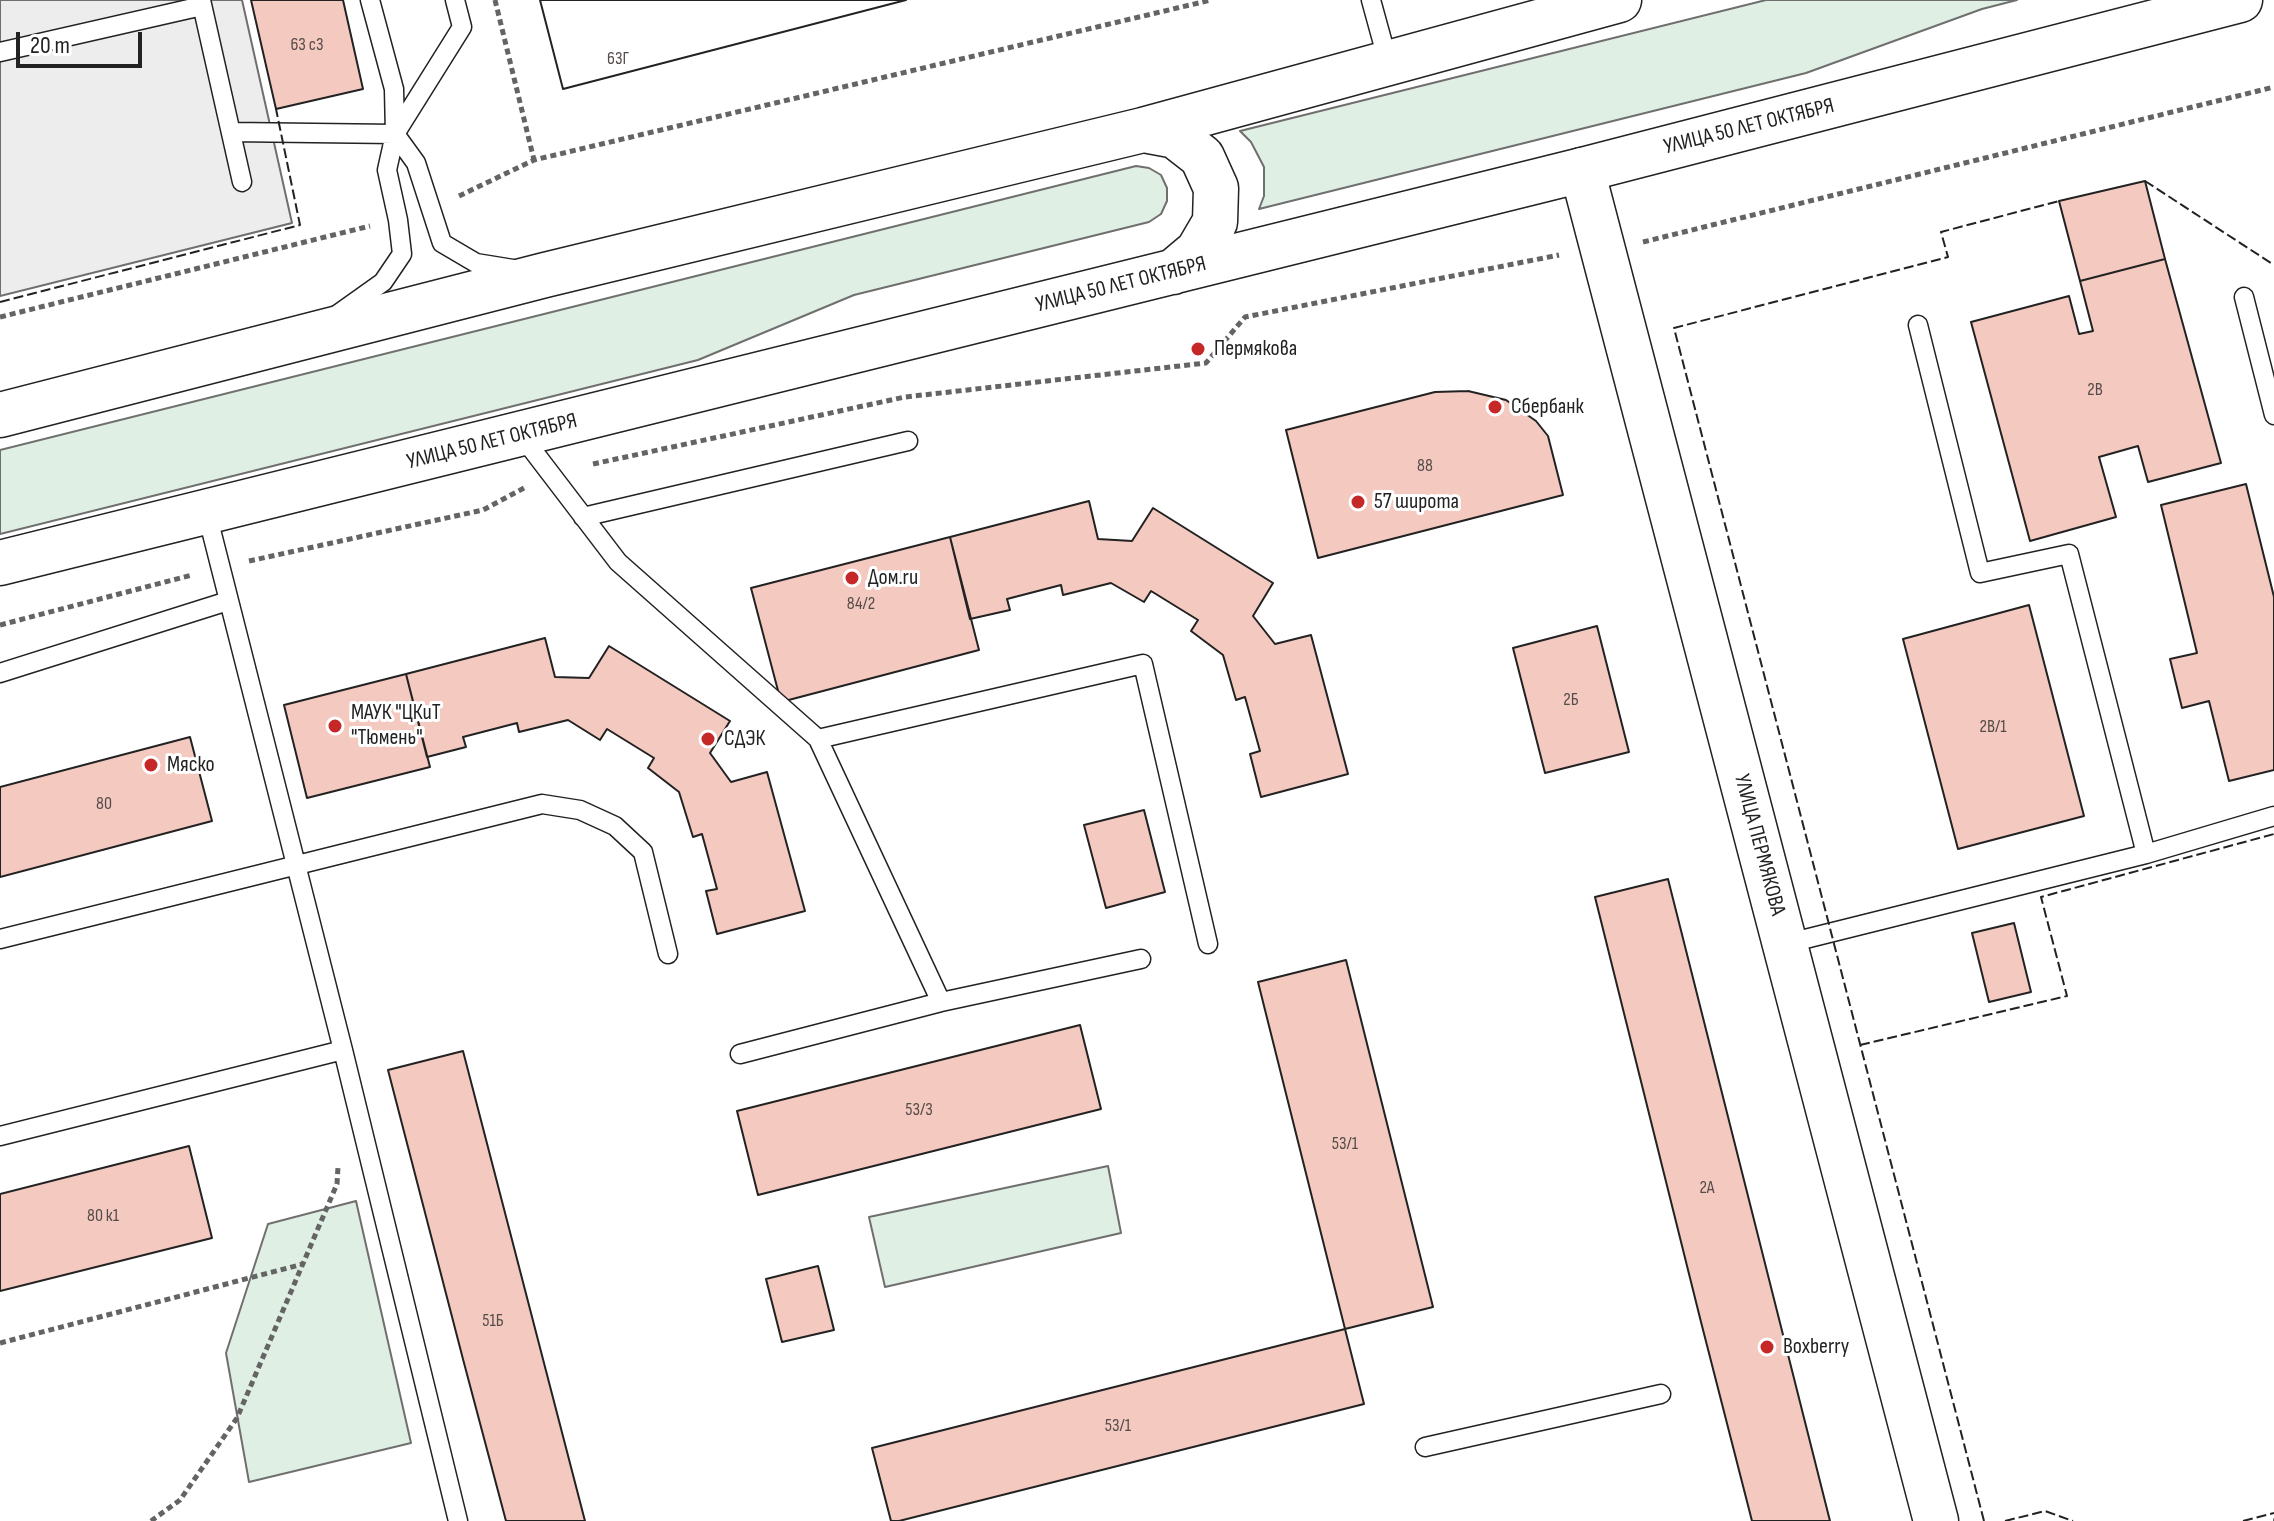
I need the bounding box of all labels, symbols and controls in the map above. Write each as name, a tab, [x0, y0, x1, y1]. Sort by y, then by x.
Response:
scale bar	[20, 16, 146, 66]
text: 20 m	[30, 31, 70, 60]
house number: 63 с3	[290, 34, 324, 56]
house number: 63Г	[607, 48, 629, 70]
street label: УЛИЦА 50 ЛЕТ ОКТЯБРЯ	[1661, 93, 1837, 161]
street label: УЛИЦА 50 ЛЕТ ОКТЯБРЯ	[1033, 251, 1209, 319]
place label: Пермякова	[1214, 336, 1297, 362]
marker: Пермякова	[1189, 340, 1207, 358]
house number: 2В	[2087, 379, 2103, 401]
place label: Сбербанк	[1511, 394, 1584, 420]
marker: Сбербанк	[1486, 398, 1504, 416]
street label: УЛИЦА 50 ЛЕТ ОКТЯБРЯ	[404, 408, 580, 476]
house number: 88	[1417, 455, 1433, 477]
place label: 57 широта	[1374, 489, 1459, 515]
marker: 57 широта	[1349, 493, 1367, 511]
place label: Дом.ru	[868, 565, 918, 591]
marker: Дом.ru	[843, 569, 861, 587]
house number: 84/2	[847, 593, 875, 615]
house number: 2Б	[1563, 689, 1579, 711]
place label: МАУК "ЦКиТ "Тюмень"	[351, 700, 441, 752]
house number: 2В/1	[1980, 716, 2006, 738]
marker: МАУК "ЦКиТ "Тюмень"	[326, 717, 344, 735]
place label: СДЭК	[724, 726, 765, 752]
marker: СДЭК	[699, 730, 717, 748]
place label: Мяско	[167, 752, 215, 778]
marker: Мяско	[142, 756, 160, 774]
street label: УЛИЦА ПЕРМЯКОВА	[1727, 771, 1791, 919]
house number: 80	[96, 793, 112, 815]
house number: 53/3	[905, 1099, 933, 1121]
house number: 53/1	[1332, 1133, 1358, 1155]
house number: 2А	[1699, 1177, 1715, 1199]
house number: 80 к1	[87, 1205, 119, 1227]
house number: 51Б	[482, 1310, 504, 1332]
place label: Boxberry	[1783, 1334, 1849, 1360]
marker: Boxberry	[1758, 1338, 1776, 1356]
house number: 53/1	[1105, 1415, 1131, 1437]

